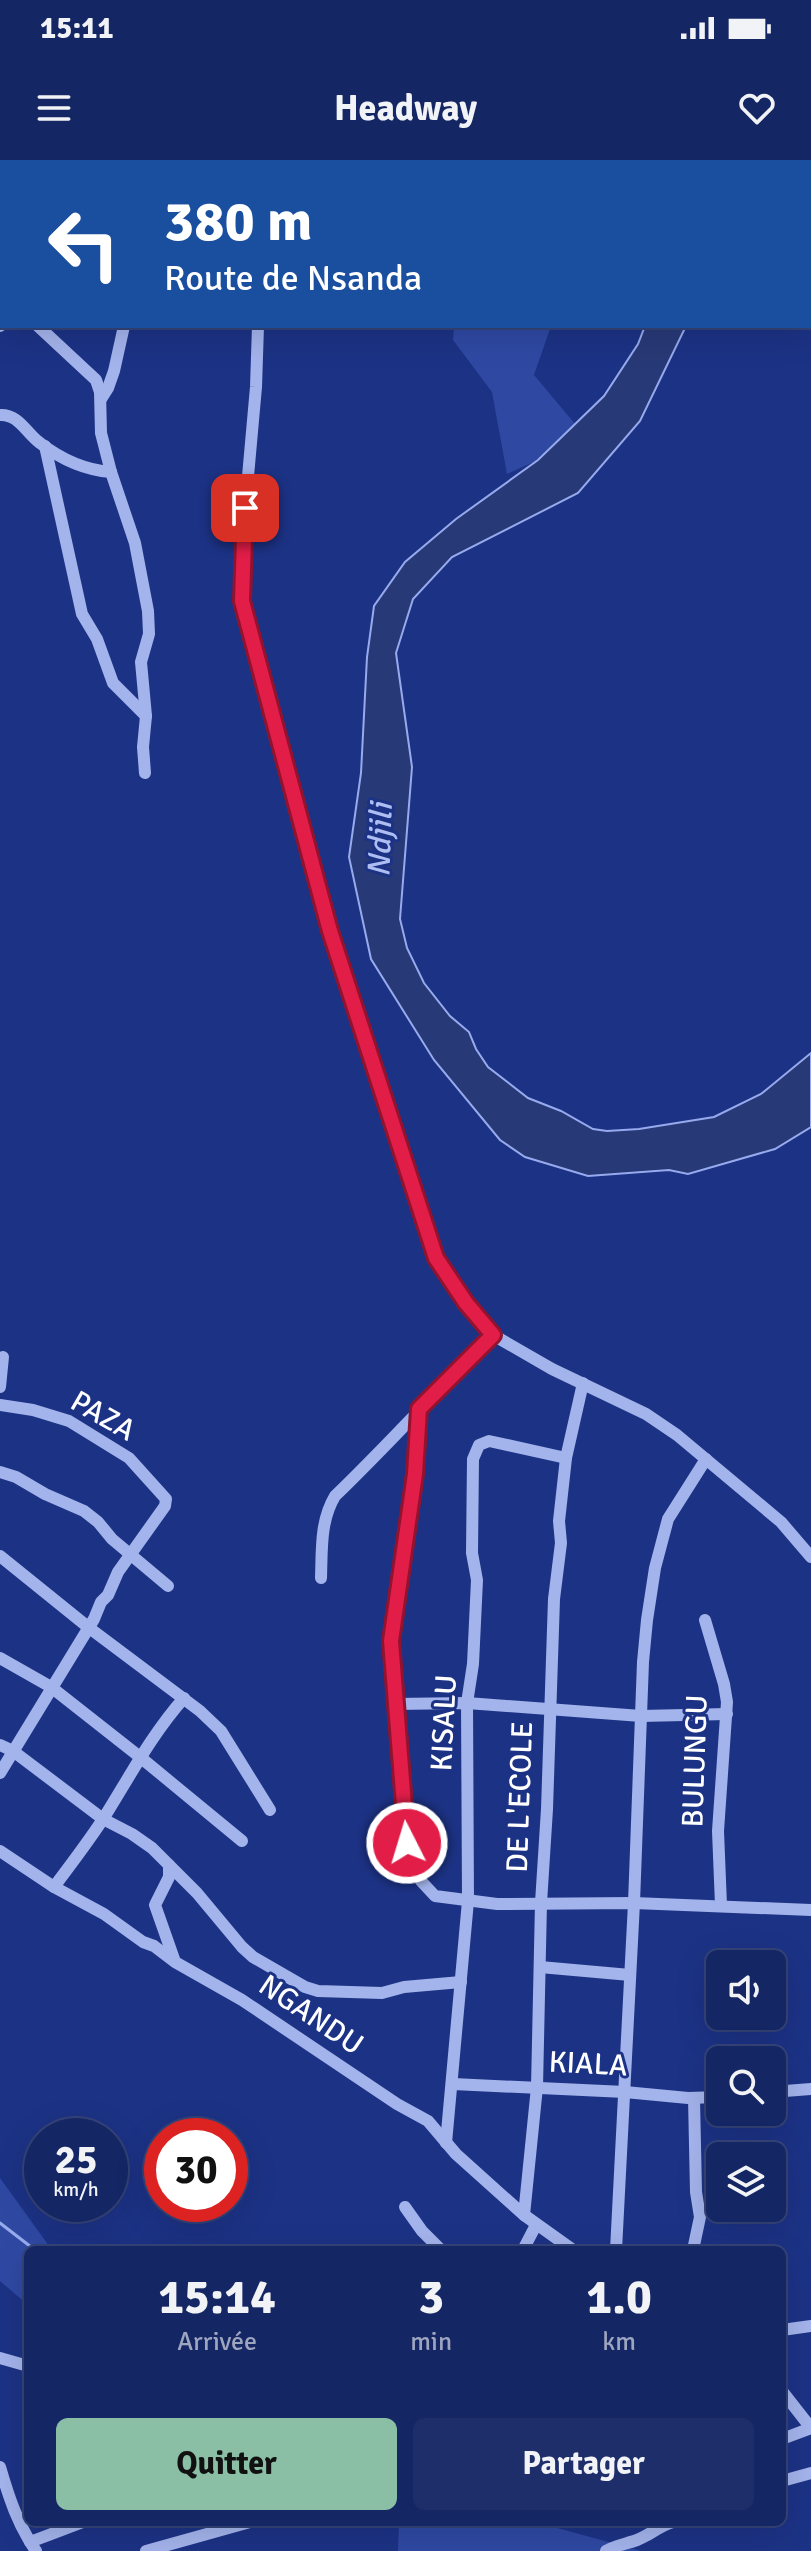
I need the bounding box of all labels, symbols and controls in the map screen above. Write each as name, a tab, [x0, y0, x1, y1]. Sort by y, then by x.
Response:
text: 15:11	[40, 10, 114, 47]
icon: menu	[32, 86, 76, 130]
text: Headway	[334, 86, 477, 131]
icon: heart	[735, 86, 779, 130]
text: 380 m	[164, 187, 312, 256]
icon: left	[32, 192, 136, 296]
text: Route de Nsanda	[164, 256, 422, 301]
pin	[211, 474, 279, 542]
icon: arrive	[223, 486, 267, 530]
water label: Ndjili	[359, 799, 401, 878]
street label: PAZA	[64, 1383, 142, 1449]
street label: KISALU	[423, 1674, 465, 1772]
street label: BULUNGU	[674, 1694, 716, 1828]
street label: DE L'ECOLE	[499, 1721, 541, 1873]
position arrow	[365, 1801, 449, 1885]
map controls	[706, 1950, 786, 2222]
button: sound	[706, 1950, 786, 2030]
street label: NGANDU	[252, 1967, 370, 2063]
street label: KIALA	[548, 2043, 628, 2085]
button: search	[706, 2046, 786, 2126]
speed limit sign: 30	[144, 2118, 248, 2222]
text: 25	[54, 2135, 98, 2185]
button: layers	[706, 2142, 786, 2222]
text: km/h	[53, 2177, 99, 2202]
text: 15:14	[158, 2268, 276, 2327]
text: 3	[418, 2268, 444, 2327]
text: 1.0	[586, 2268, 652, 2327]
text: Arrivée	[177, 2326, 257, 2358]
text: min	[410, 2326, 452, 2358]
text: km	[602, 2326, 636, 2358]
button: Quitter	[56, 2418, 397, 2510]
button: Partager	[413, 2418, 754, 2510]

